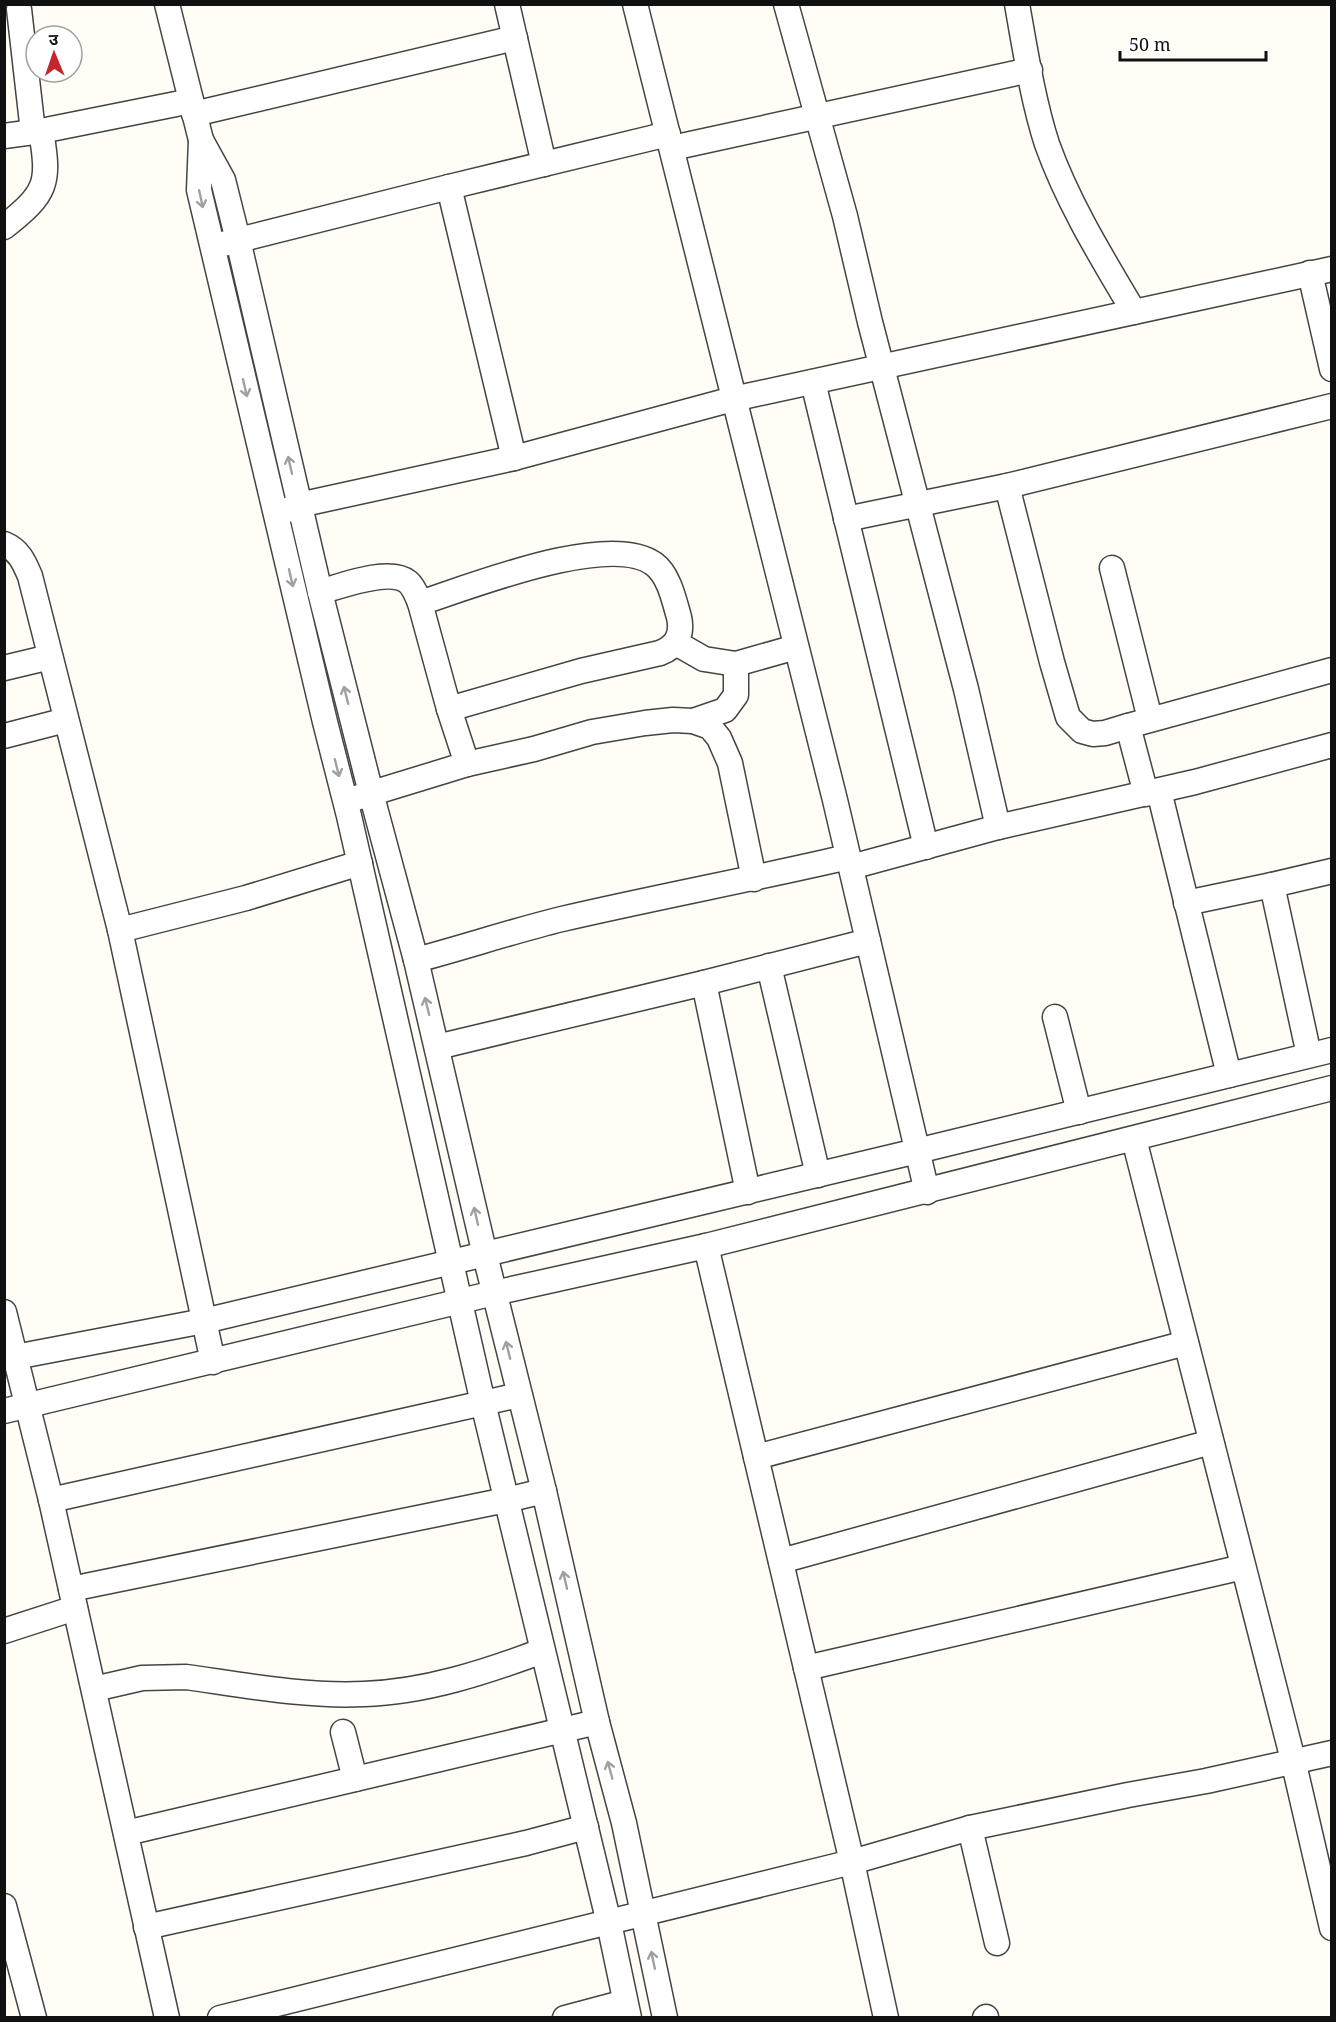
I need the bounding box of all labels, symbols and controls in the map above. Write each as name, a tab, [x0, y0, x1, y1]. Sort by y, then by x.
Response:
north arrow	[24, 24, 84, 84]
scale bar	[1120, 24, 1266, 62]
text: उ	[48, 28, 59, 50]
text: 50 m	[1129, 32, 1171, 56]
one-way arrow	[196, 188, 207, 208]
one-way arrow	[240, 379, 252, 398]
one-way arrow	[283, 456, 295, 475]
one-way arrow	[285, 568, 297, 587]
one-way arrow	[340, 686, 351, 705]
one-way arrow	[331, 758, 343, 777]
one-way arrow	[420, 997, 432, 1016]
one-way arrow	[470, 1207, 481, 1226]
one-way arrow	[502, 1341, 514, 1360]
one-way arrow	[559, 1571, 571, 1590]
one-way arrow	[603, 1761, 615, 1780]
one-way arrow	[647, 1951, 658, 1971]

